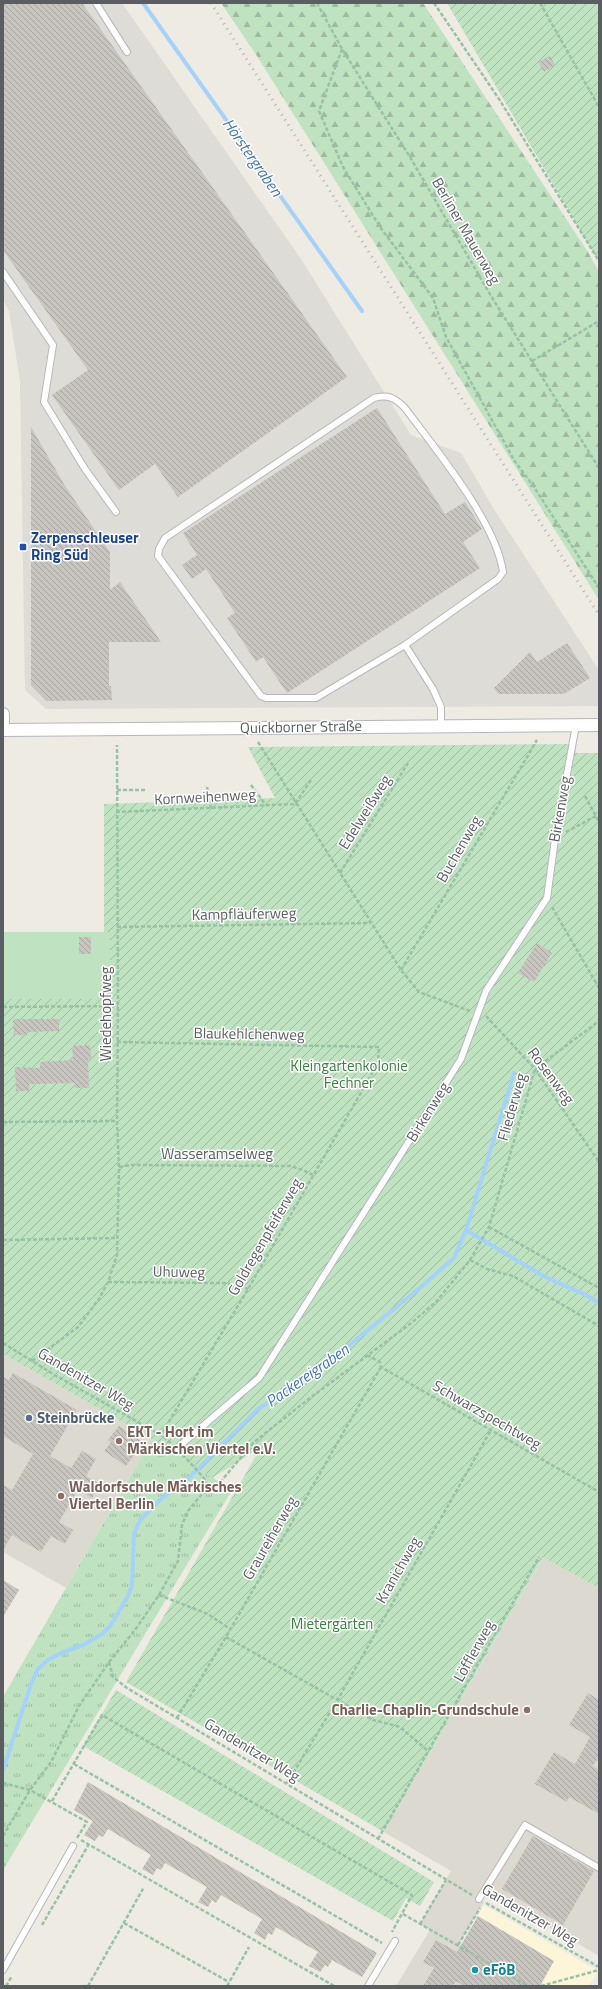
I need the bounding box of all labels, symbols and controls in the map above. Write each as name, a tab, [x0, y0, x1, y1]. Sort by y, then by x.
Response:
water label: Hörstergraben	[217, 113, 289, 202]
street label: Berliner Mauerweg	[426, 173, 507, 289]
place label: Zerpenschleuser Ring Süd	[31, 526, 139, 566]
marker: Zerpenschleuser Ring Süd	[18, 542, 28, 552]
street label: Quickborner Straße	[240, 714, 362, 739]
street label: Edelweißweg	[332, 770, 397, 854]
street label: Birkenweg	[542, 774, 577, 844]
street label: Kornweihenweg	[154, 782, 257, 811]
street label: Buchenweg	[430, 811, 487, 887]
street label: Kampfläuferweg	[191, 901, 297, 926]
street label: Wiedehopfweg	[94, 966, 117, 1062]
street label: Blaukehlchenweg	[193, 1021, 305, 1046]
street label: Rosenweg	[522, 1042, 581, 1109]
park label: Kleingartenkolonie Fechner	[290, 1054, 408, 1094]
street label: Fliederweg	[491, 1070, 532, 1143]
street label: Birkenweg	[400, 1077, 455, 1146]
street label: Wasseramselweg	[161, 1142, 273, 1165]
street label: Goldregenpfeiferweg	[222, 1173, 308, 1300]
street label: Uhuweg	[153, 1260, 206, 1283]
water label: Packereigraben	[260, 1337, 354, 1413]
street label: Gandenitzer Weg	[34, 1342, 139, 1416]
street label: Schwarzspechtweg	[428, 1374, 546, 1455]
place label: Steinbrücke	[37, 1406, 115, 1429]
marker: Steinbrücke	[24, 1413, 34, 1423]
place label: EKT - Hort im Märkischen Viertel e.V.	[127, 1420, 276, 1460]
marker: EKT - Hort im Märkischen Viertel e.V.	[114, 1436, 124, 1446]
place label: Waldorfschule Märkisches Viertel Berlin	[69, 1475, 241, 1515]
marker: Waldorfschule Märkisches Viertel Berlin	[56, 1491, 66, 1501]
street label: Graureiherweg	[236, 1491, 303, 1584]
street label: Kranichweg	[369, 1532, 426, 1607]
park label: Mietergärten	[291, 1612, 373, 1635]
street label: Löfflerweg	[447, 1615, 500, 1686]
place label: Charlie-Chaplin-Grundschule	[331, 1698, 519, 1721]
marker: Charlie-Chaplin-Grundschule	[522, 1705, 532, 1715]
street label: Gandenitzer Weg	[200, 1712, 305, 1787]
street label: Gandenitzer Weg	[478, 1878, 583, 1952]
place label: eFöB	[483, 1958, 515, 1981]
marker: eFöB	[470, 1965, 480, 1975]

